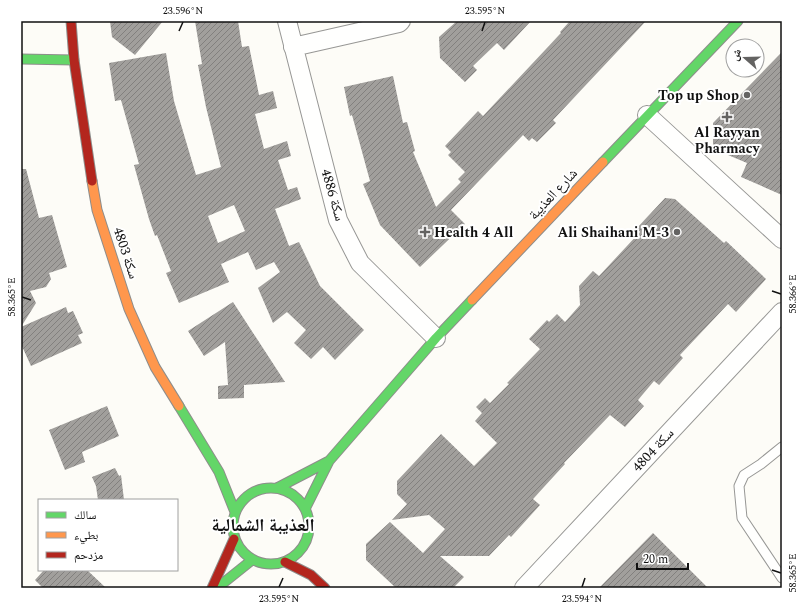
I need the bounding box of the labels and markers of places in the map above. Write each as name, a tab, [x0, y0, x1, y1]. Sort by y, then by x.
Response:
place label: Top up Shop	[658, 85, 739, 106]
marker: Top up Shop	[742, 90, 752, 100]
marker: Al Rayyan Pharmacy	[722, 112, 732, 122]
place label: Al Rayyan Pharmacy	[694, 122, 761, 159]
place label: Health 4 All	[434, 222, 514, 243]
place label: Ali Shaihani M-3	[557, 222, 669, 243]
marker: Health 4 All	[419, 226, 431, 238]
marker: Ali Shaihani M-3	[672, 227, 682, 237]

